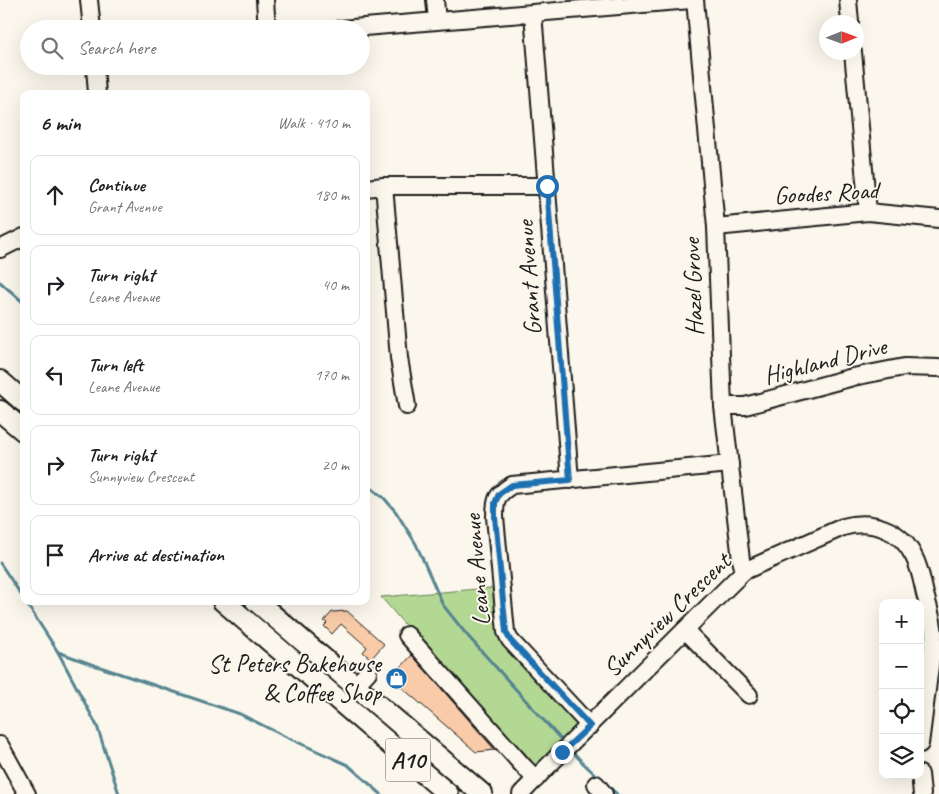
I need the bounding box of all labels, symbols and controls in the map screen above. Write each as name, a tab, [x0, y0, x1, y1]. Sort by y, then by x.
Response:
north arrow	[819, 15, 864, 60]
search box	[20, 20, 370, 75]
icon: search	[38, 34, 66, 62]
text: Search here	[78, 36, 155, 60]
text: 6 min	[40, 110, 81, 136]
text: Walk · 410 m	[278, 113, 350, 133]
text: Continue	[88, 173, 145, 197]
street label: Goodes Road	[773, 174, 882, 212]
route start	[536, 175, 559, 198]
icon: ahead	[41, 181, 69, 209]
text: 180 m	[315, 185, 349, 205]
text: Grant Avenue	[88, 197, 162, 217]
street label: Grant Avenue	[509, 218, 549, 336]
street label: Hazel Grove	[675, 236, 711, 337]
text: Turn right	[88, 263, 155, 287]
icon: right	[41, 271, 69, 299]
text: 40 m	[322, 275, 349, 295]
text: Leane Avenue	[88, 287, 160, 307]
street label: Highland Drive	[760, 330, 891, 392]
text: Turn left	[88, 353, 143, 377]
icon: left	[41, 361, 69, 389]
text: 170 m	[315, 365, 349, 385]
text: Leane Avenue	[88, 377, 160, 397]
text: Turn right	[88, 443, 155, 467]
icon: right	[41, 451, 69, 479]
text: 20 m	[322, 455, 349, 475]
text: Sunnyview Crescent	[88, 467, 194, 487]
street label: Leane Avenue	[456, 511, 498, 627]
icon: arrive	[41, 541, 69, 569]
text: Arrive at destination	[88, 543, 224, 567]
street label: Sunnyview Crescent	[596, 544, 740, 684]
map controls	[879, 599, 924, 779]
button: +	[879, 599, 924, 644]
button: −	[879, 644, 924, 689]
place label: St Peters Bakehouse & Coffee Shop	[208, 648, 383, 709]
shop icon: St Peters Bakehouse & Coffee Shop	[385, 666, 409, 690]
button: locate	[879, 689, 924, 734]
button: layers	[879, 734, 924, 779]
road number: A10	[386, 738, 430, 782]
route end	[551, 741, 574, 764]

